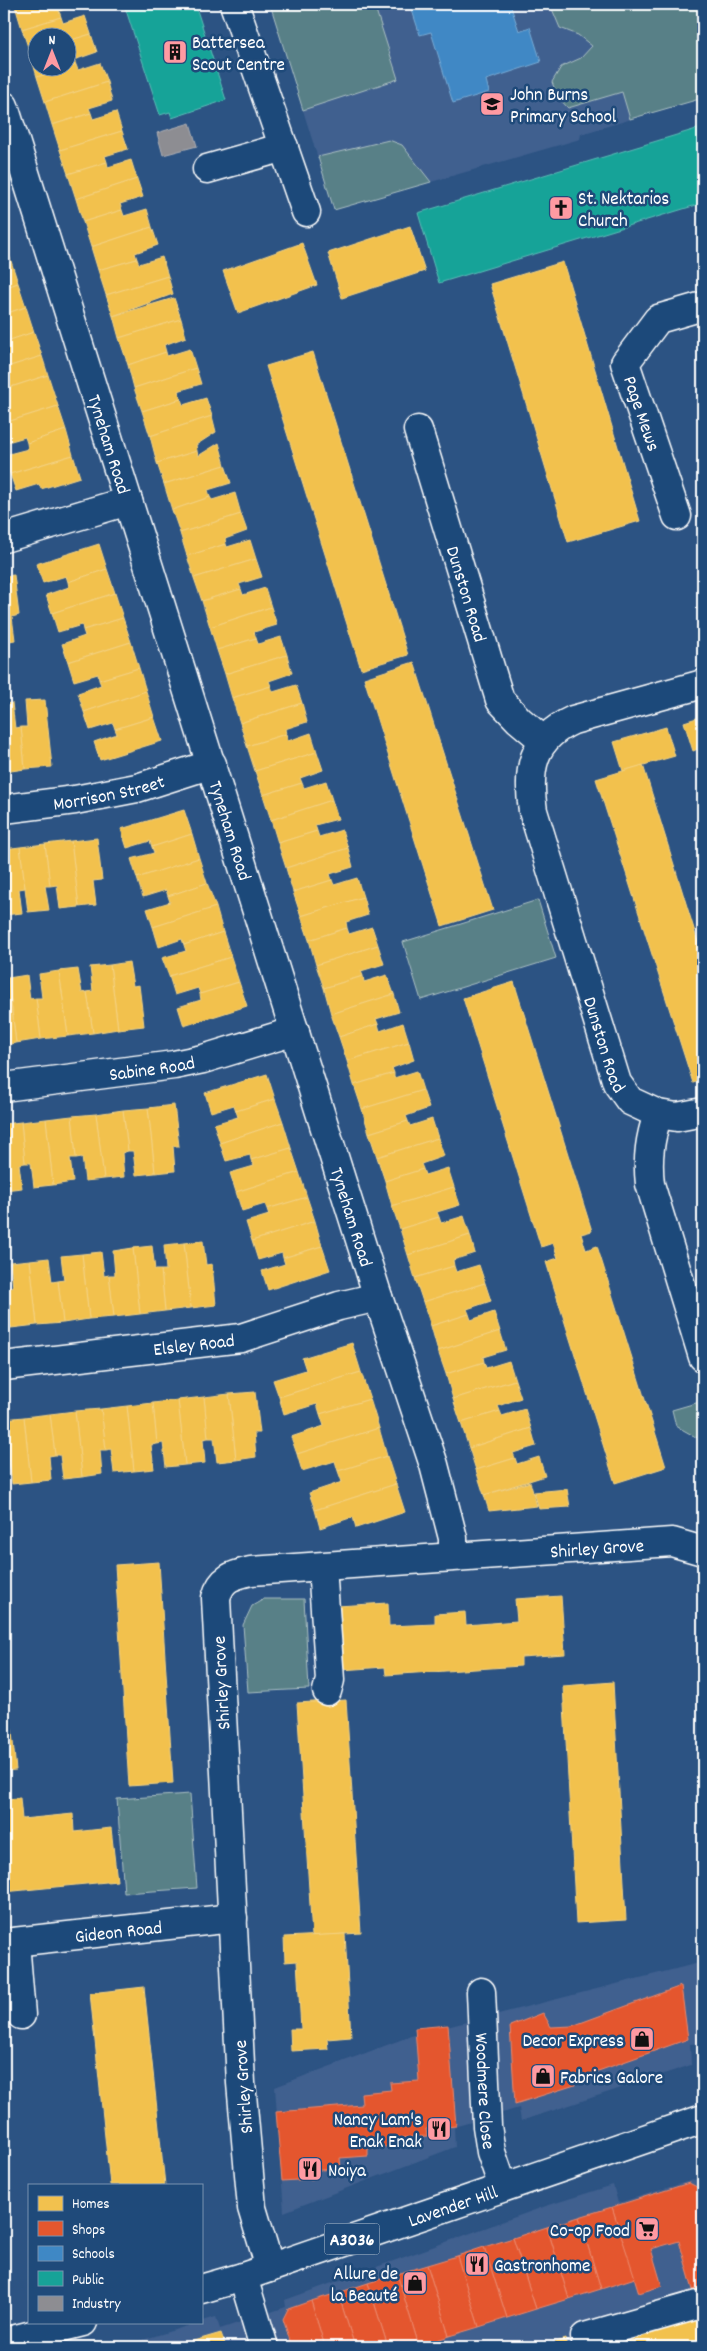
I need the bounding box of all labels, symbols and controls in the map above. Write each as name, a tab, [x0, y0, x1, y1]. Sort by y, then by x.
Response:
north arrow	[28, 28, 78, 78]
text: N	[49, 31, 56, 51]
place label: Battersea Scout Centre	[192, 31, 285, 80]
building icon: Battersea Scout Centre	[162, 39, 188, 65]
place label: John Burns Primary School	[510, 83, 617, 132]
school or university icon: John Burns Primary School	[479, 91, 505, 117]
place label: St. Nektarios Church	[578, 187, 669, 236]
church icon: St. Nektarios Church	[548, 195, 574, 221]
street label: Page Mews	[614, 373, 665, 456]
street label: Tyneham Road	[78, 392, 135, 498]
street label: Dunston Road	[437, 543, 492, 646]
street label: Morrison Street	[52, 770, 169, 820]
street label: Tyneham Road	[200, 778, 256, 884]
street label: Dunston Road	[574, 994, 630, 1100]
street label: Sabine Road	[108, 1051, 198, 1090]
street label: Tyneham Road	[321, 1164, 378, 1271]
street label: Elsley Road	[152, 1329, 236, 1365]
street label: Shirley Grove	[549, 1534, 645, 1567]
street label: Shirley Grove	[208, 1635, 239, 1730]
street label: Gideon Road	[74, 1916, 164, 1952]
shop icon: Decor Express	[629, 2026, 655, 2052]
place label: Decor Express	[523, 2029, 624, 2056]
street label: Woodmere Close	[466, 2032, 500, 2152]
street label: Shirley Grove	[229, 2039, 262, 2135]
shop icon: Fabrics Galore	[530, 2063, 556, 2089]
place label: Fabrics Galore	[560, 2066, 663, 2093]
place label: Nancy Lam's Enak Enak	[334, 2108, 422, 2157]
restaurant icon: Nancy Lam's Enak Enak	[426, 2116, 452, 2142]
restaurant icon: Noiya	[297, 2156, 323, 2182]
place label: Noiya	[328, 2159, 367, 2186]
street label: Lavender Hill	[405, 2180, 502, 2236]
legend	[28, 2184, 202, 2324]
text: Homes	[72, 2194, 110, 2216]
supermarket icon: Co-op Food	[634, 2216, 660, 2242]
place label: Co-op Food	[550, 2219, 630, 2246]
text: Shops	[72, 2220, 105, 2242]
road number: A3036	[324, 2224, 380, 2254]
text: Schools	[72, 2244, 115, 2266]
restaurant icon: Gastronhome	[464, 2251, 490, 2277]
place label: Gastronhome	[494, 2254, 590, 2281]
place label: Allure de la Beauté	[331, 2262, 398, 2311]
text: Public	[72, 2270, 104, 2292]
shop icon: Allure de la Beauté	[402, 2270, 428, 2296]
text: Industry	[72, 2294, 121, 2316]

